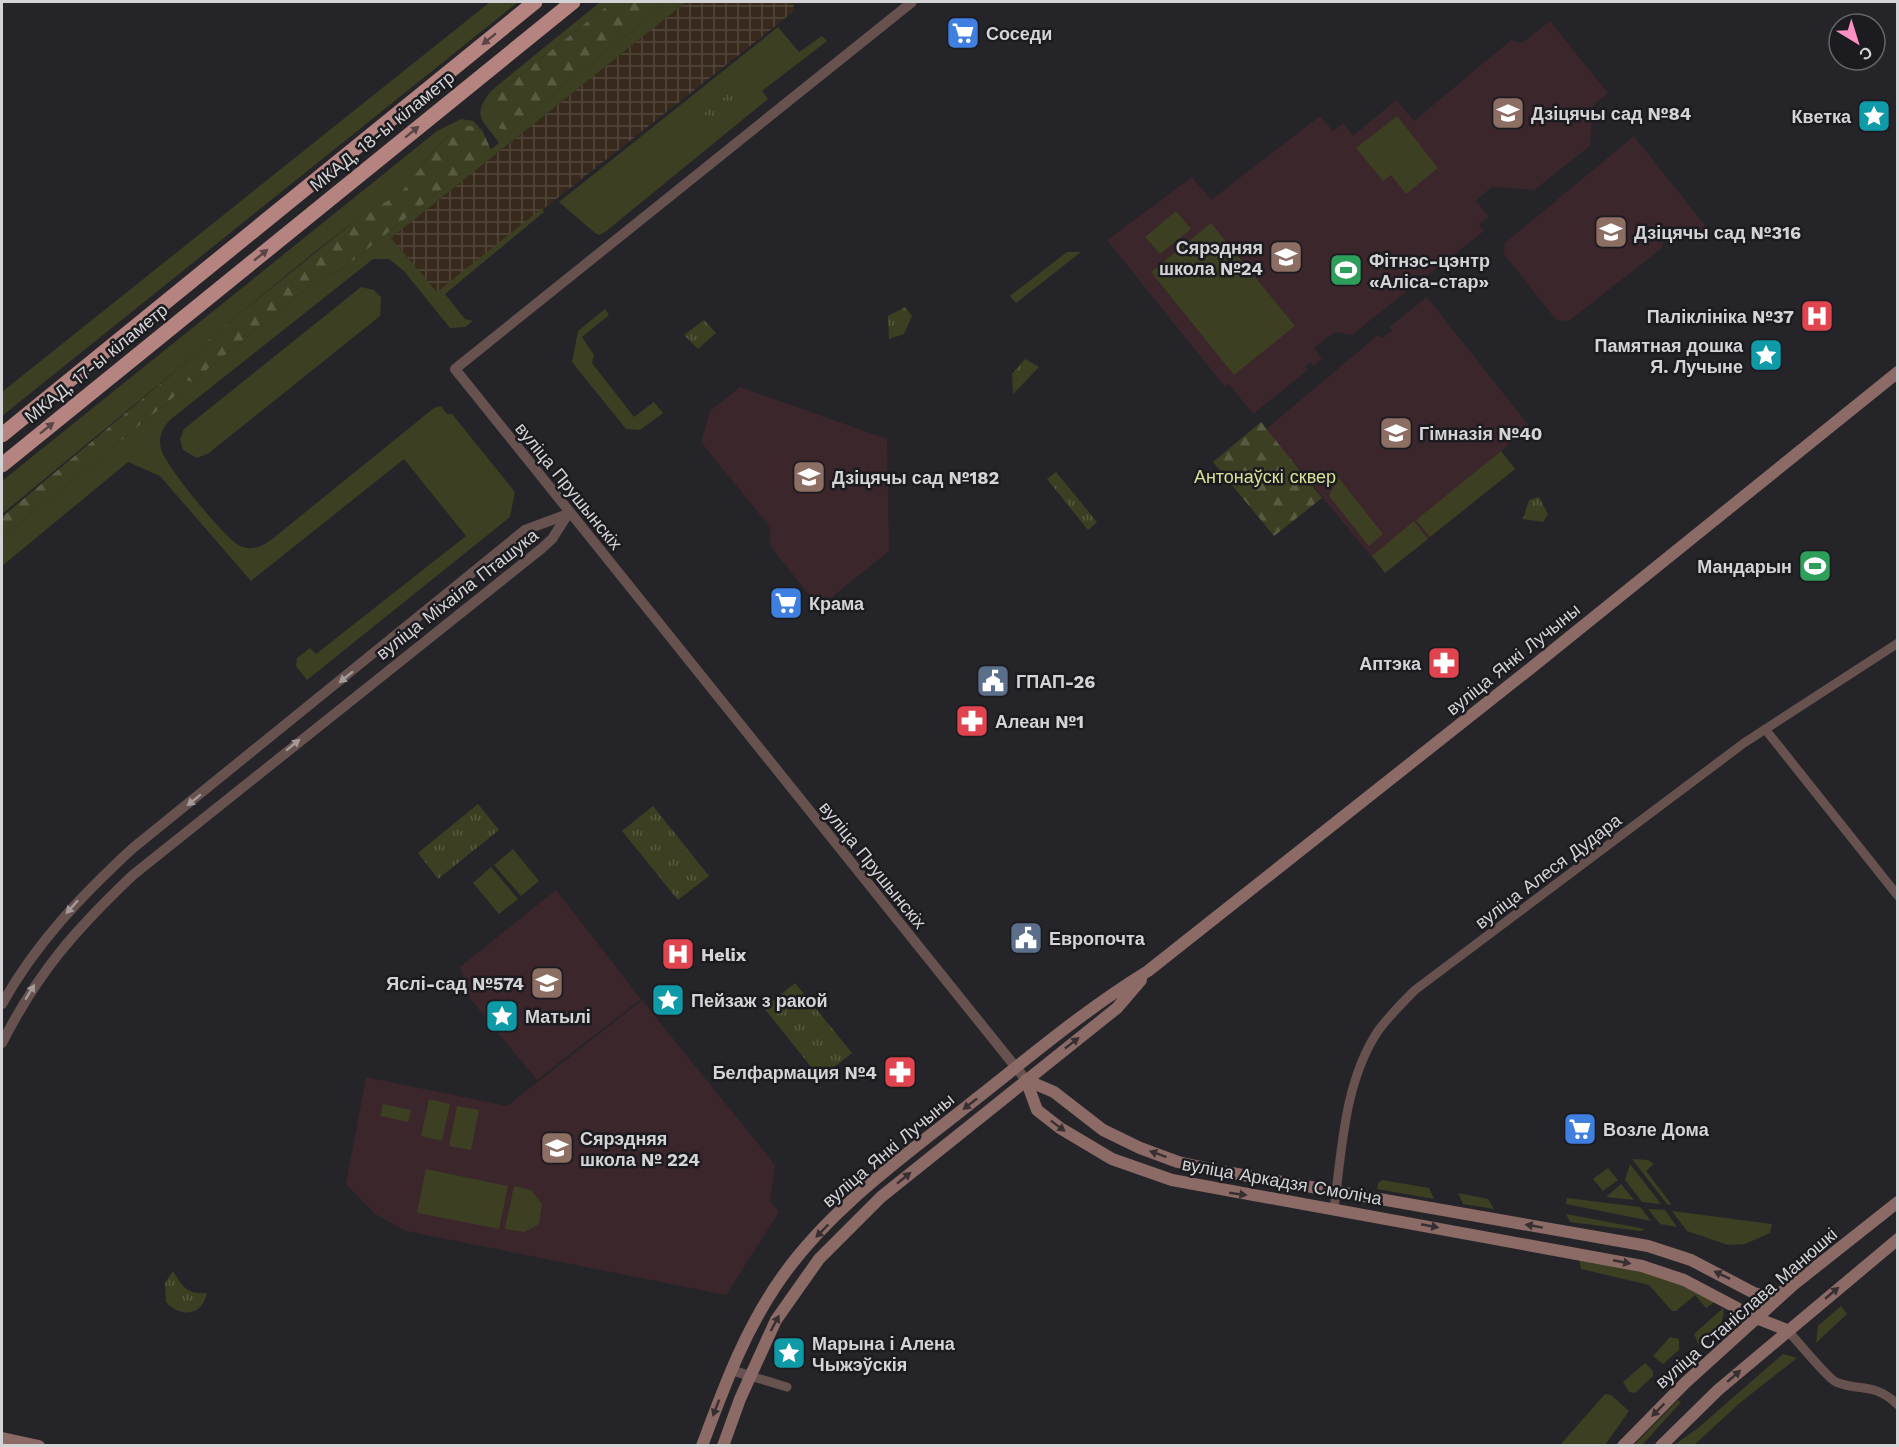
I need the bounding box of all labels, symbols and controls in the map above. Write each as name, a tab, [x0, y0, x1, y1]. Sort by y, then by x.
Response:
north arrow	[1827, 12, 1887, 72]
supermarket icon: Соседи	[945, 15, 981, 51]
place label: Соседи	[986, 23, 1052, 44]
one-way arrow	[481, 32, 497, 45]
text: С	[1855, 42, 1876, 65]
street label: МКАД, 18-ы кіламетр	[306, 66, 458, 196]
school or university icon: Дзіцячы сад №84	[1490, 95, 1526, 131]
place icon: Кветка	[1856, 98, 1892, 134]
place label: Дзіцячы сад №84	[1531, 103, 1692, 124]
place label: Кветка	[1792, 106, 1852, 127]
one-way arrow	[404, 126, 420, 139]
school or university icon: Дзіцячы сад №316	[1593, 214, 1629, 250]
place label: Дзіцячы сад №316	[1634, 222, 1801, 243]
place label: Сярэдняя школа №24	[1159, 237, 1263, 279]
school or university icon: Сярэдняя школа №24	[1268, 239, 1304, 275]
one-way arrow	[253, 248, 269, 261]
place label: Фітнэс-цэнтр «Аліса-стар»	[1369, 250, 1490, 292]
sports icon: Фітнэс-цэнтр «Аліса-стар»	[1328, 252, 1364, 288]
hospital icon: Паліклініка №37	[1799, 298, 1835, 334]
street label: МКАД, 17-ы кіламетр	[20, 299, 172, 427]
place label: Паліклініка №37	[1647, 306, 1794, 327]
place label: Памятная дошка Я. Лучыне	[1594, 335, 1744, 377]
place icon: Памятная дошка Я. Лучыне	[1748, 337, 1784, 373]
school or university icon: Гімназія №40	[1378, 415, 1414, 451]
street label: вуліца Прушынскіх	[511, 418, 627, 554]
one-way arrow	[39, 422, 54, 435]
place label: Гімназія №40	[1419, 423, 1542, 444]
school or university icon: Дзіцячы сад №182	[791, 459, 827, 495]
park label: Антонаўскі сквер	[1194, 466, 1336, 487]
place label: Дзіцячы сад №182	[832, 467, 999, 488]
street label: вуліца Міхаіла Пташука	[372, 524, 543, 664]
sports icon: Мандарын	[1797, 548, 1833, 584]
place label: Мандарын	[1697, 556, 1792, 577]
supermarket icon: Крама	[768, 585, 804, 621]
place label: Крама	[809, 593, 865, 614]
street label: вуліца Янкі Лучыны	[1442, 599, 1584, 719]
pharmacy icon: Аптэка	[1426, 645, 1462, 681]
place label: Аптэка	[1359, 653, 1422, 674]
public building icon: ГПАП-26	[975, 663, 1011, 699]
one-way arrow	[338, 671, 354, 684]
place label: ГПАП-26	[1016, 671, 1095, 692]
pharmacy icon: Алеан №1	[954, 703, 990, 739]
place label: Алеан №1	[995, 711, 1084, 732]
one-way arrow	[285, 739, 301, 752]
one-way arrow	[186, 793, 202, 806]
street label: вуліца Прушынскіх	[815, 797, 931, 933]
street label: вуліца Алеся Дудара	[1471, 809, 1626, 933]
one-way arrow	[65, 899, 79, 914]
public building icon: Европочта	[1008, 920, 1044, 956]
place label: Европочта	[1049, 928, 1146, 949]
hospital icon: Helix	[660, 936, 696, 972]
place label: Helix	[701, 944, 747, 965]
school or university icon: Яслі-сад №574	[529, 965, 565, 1001]
place label: Яслі-сад №574	[386, 973, 524, 994]
place icon: Пейзаж з ракой	[650, 982, 686, 1018]
one-way arrow	[25, 984, 36, 1000]
place label: Пейзаж з ракой	[691, 990, 828, 1011]
place icon: Матылі	[484, 998, 520, 1034]
place label: Матылі	[525, 1006, 591, 1027]
one-way arrow	[1064, 1038, 1079, 1050]
pharmacy icon: Белфармация №4	[882, 1054, 918, 1090]
place label: Белфармация №4	[713, 1062, 877, 1083]
street label: вуліца Янкі Лучыны	[818, 1089, 958, 1211]
one-way arrow	[962, 1098, 978, 1111]
supermarket icon: Возле Дома	[1562, 1111, 1598, 1147]
place label: Возле Дома	[1603, 1119, 1710, 1140]
one-way arrow	[1049, 1120, 1065, 1132]
place label: Сярэдняя школа № 224	[580, 1128, 700, 1170]
school or university icon: Сярэдняя школа № 224	[539, 1130, 575, 1166]
one-way arrow	[1148, 1149, 1166, 1159]
street label: вуліца Аркадзя Смоліча	[1180, 1153, 1385, 1209]
one-way arrow	[896, 1172, 912, 1185]
one-way arrow	[1229, 1189, 1248, 1198]
one-way arrow	[1525, 1221, 1544, 1230]
one-way arrow	[1421, 1222, 1440, 1231]
street label: вуліца Станіслава Манюшкі	[1651, 1223, 1841, 1393]
one-way arrow	[816, 1224, 830, 1238]
one-way arrow	[1613, 1258, 1632, 1267]
one-way arrow	[1713, 1270, 1731, 1280]
one-way arrow	[1824, 1286, 1840, 1299]
one-way arrow	[770, 1314, 780, 1331]
place label: Марына і Алена Чыжэўскія	[812, 1333, 956, 1375]
place icon: Марына і Алена Чыжэўскія	[771, 1335, 807, 1371]
one-way arrow	[1726, 1370, 1742, 1383]
one-way arrow	[711, 1399, 721, 1417]
one-way arrow	[1651, 1403, 1665, 1417]

